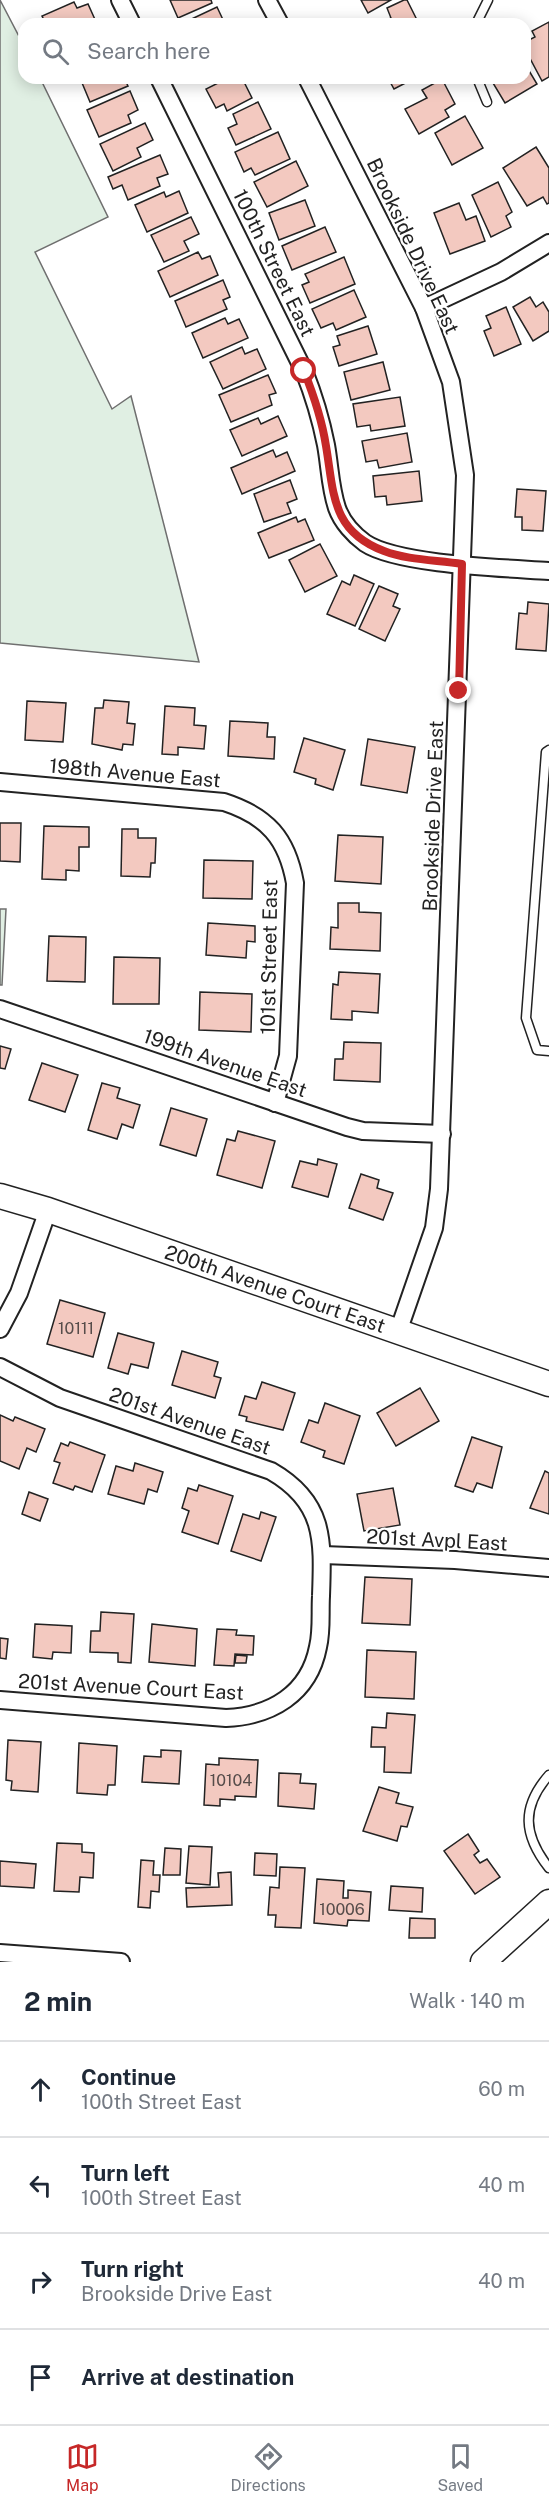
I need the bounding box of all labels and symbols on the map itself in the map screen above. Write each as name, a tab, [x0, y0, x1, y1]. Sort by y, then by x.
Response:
street label: Brookside Drive East	[362, 154, 464, 338]
street label: 100th Street East	[228, 185, 320, 341]
route start	[290, 357, 316, 383]
route end	[445, 677, 471, 703]
street label: Brookside Drive East	[418, 720, 448, 912]
street label: 198th Avenue East	[48, 754, 222, 792]
street label: 101st Street East	[256, 879, 282, 1035]
street label: 199th Avenue East	[140, 1024, 310, 1102]
street label: 200th Avenue Court East	[162, 1240, 388, 1338]
house number: 10111	[58, 1319, 94, 1338]
street label: 201st Avenue East	[106, 1382, 274, 1460]
street label: 201st Avpl East	[366, 1524, 508, 1556]
street label: 201st Avenue Court East	[17, 1669, 245, 1705]
house number: 10104	[210, 1771, 252, 1790]
house number: 10006	[319, 1900, 365, 1919]

